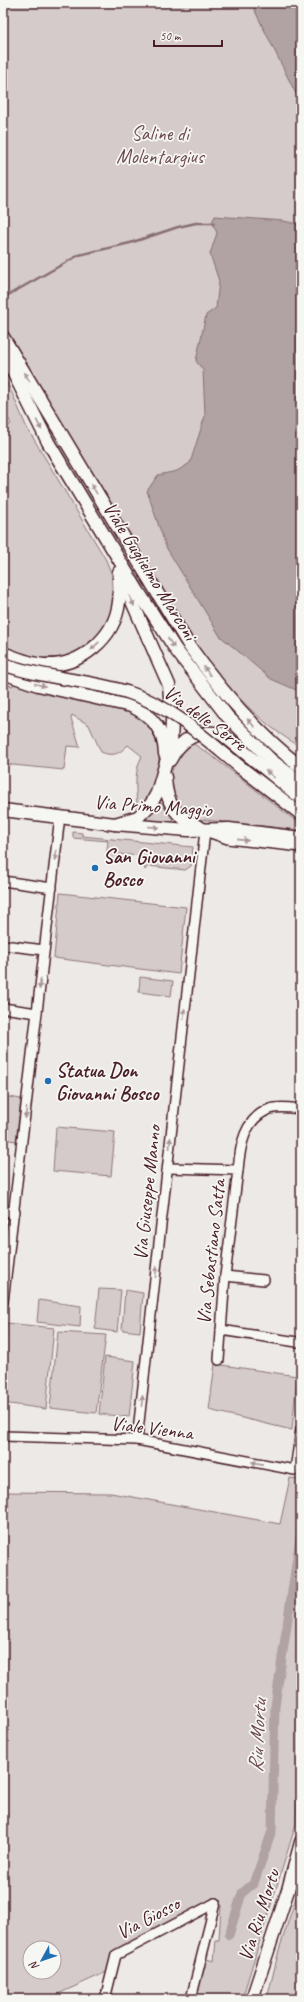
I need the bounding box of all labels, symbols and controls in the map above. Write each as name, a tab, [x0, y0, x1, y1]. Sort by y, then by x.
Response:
scale bar	[154, 22, 222, 48]
text: 50 m	[160, 28, 182, 44]
park label: Saline di Molentargius	[116, 121, 206, 169]
one-way arrow	[24, 371, 31, 383]
one-way arrow	[36, 419, 42, 430]
one-way arrow	[91, 483, 98, 495]
street label: Viale Guglielmo Marconi	[97, 497, 204, 647]
one-way arrow	[129, 595, 135, 607]
one-way arrow	[167, 637, 175, 648]
one-way arrow	[90, 641, 100, 651]
one-way arrow	[203, 665, 211, 676]
street label: Via delle Serre	[159, 680, 252, 757]
one-way arrow	[34, 682, 46, 688]
one-way arrow	[247, 717, 256, 728]
one-way arrow	[265, 770, 276, 779]
street label: Via Primo Maggio	[93, 789, 214, 823]
one-way arrow	[148, 824, 160, 831]
one-way arrow	[237, 837, 249, 844]
place label: San Giovanni Bosco	[103, 844, 198, 892]
one-way arrow	[52, 849, 59, 861]
marker: San Giovanni Bosco	[90, 863, 100, 873]
one-way arrow	[37, 978, 43, 990]
one-way arrow	[181, 1008, 187, 1020]
place label: Statua Don Giovanni Bosco	[56, 1058, 160, 1106]
marker: Statua Don Giovanni Bosco	[43, 1076, 53, 1086]
one-way arrow	[23, 1107, 29, 1119]
street label: Via Giuseppe Manno	[127, 1122, 167, 1262]
one-way arrow	[167, 1137, 174, 1149]
street label: Via Sebastiano Satta	[191, 1177, 231, 1326]
one-way arrow	[153, 1266, 159, 1278]
one-way arrow	[138, 1395, 145, 1407]
street label: Viale Vienna	[110, 1411, 196, 1446]
one-way arrow	[250, 1460, 263, 1466]
water label: Riu Mortu	[242, 1696, 272, 1773]
street label: Via Riu Mortu	[232, 1864, 286, 1964]
street label: Via Giosso	[112, 1890, 186, 1945]
north arrow	[22, 1940, 62, 1980]
text: N	[25, 1958, 42, 1974]

